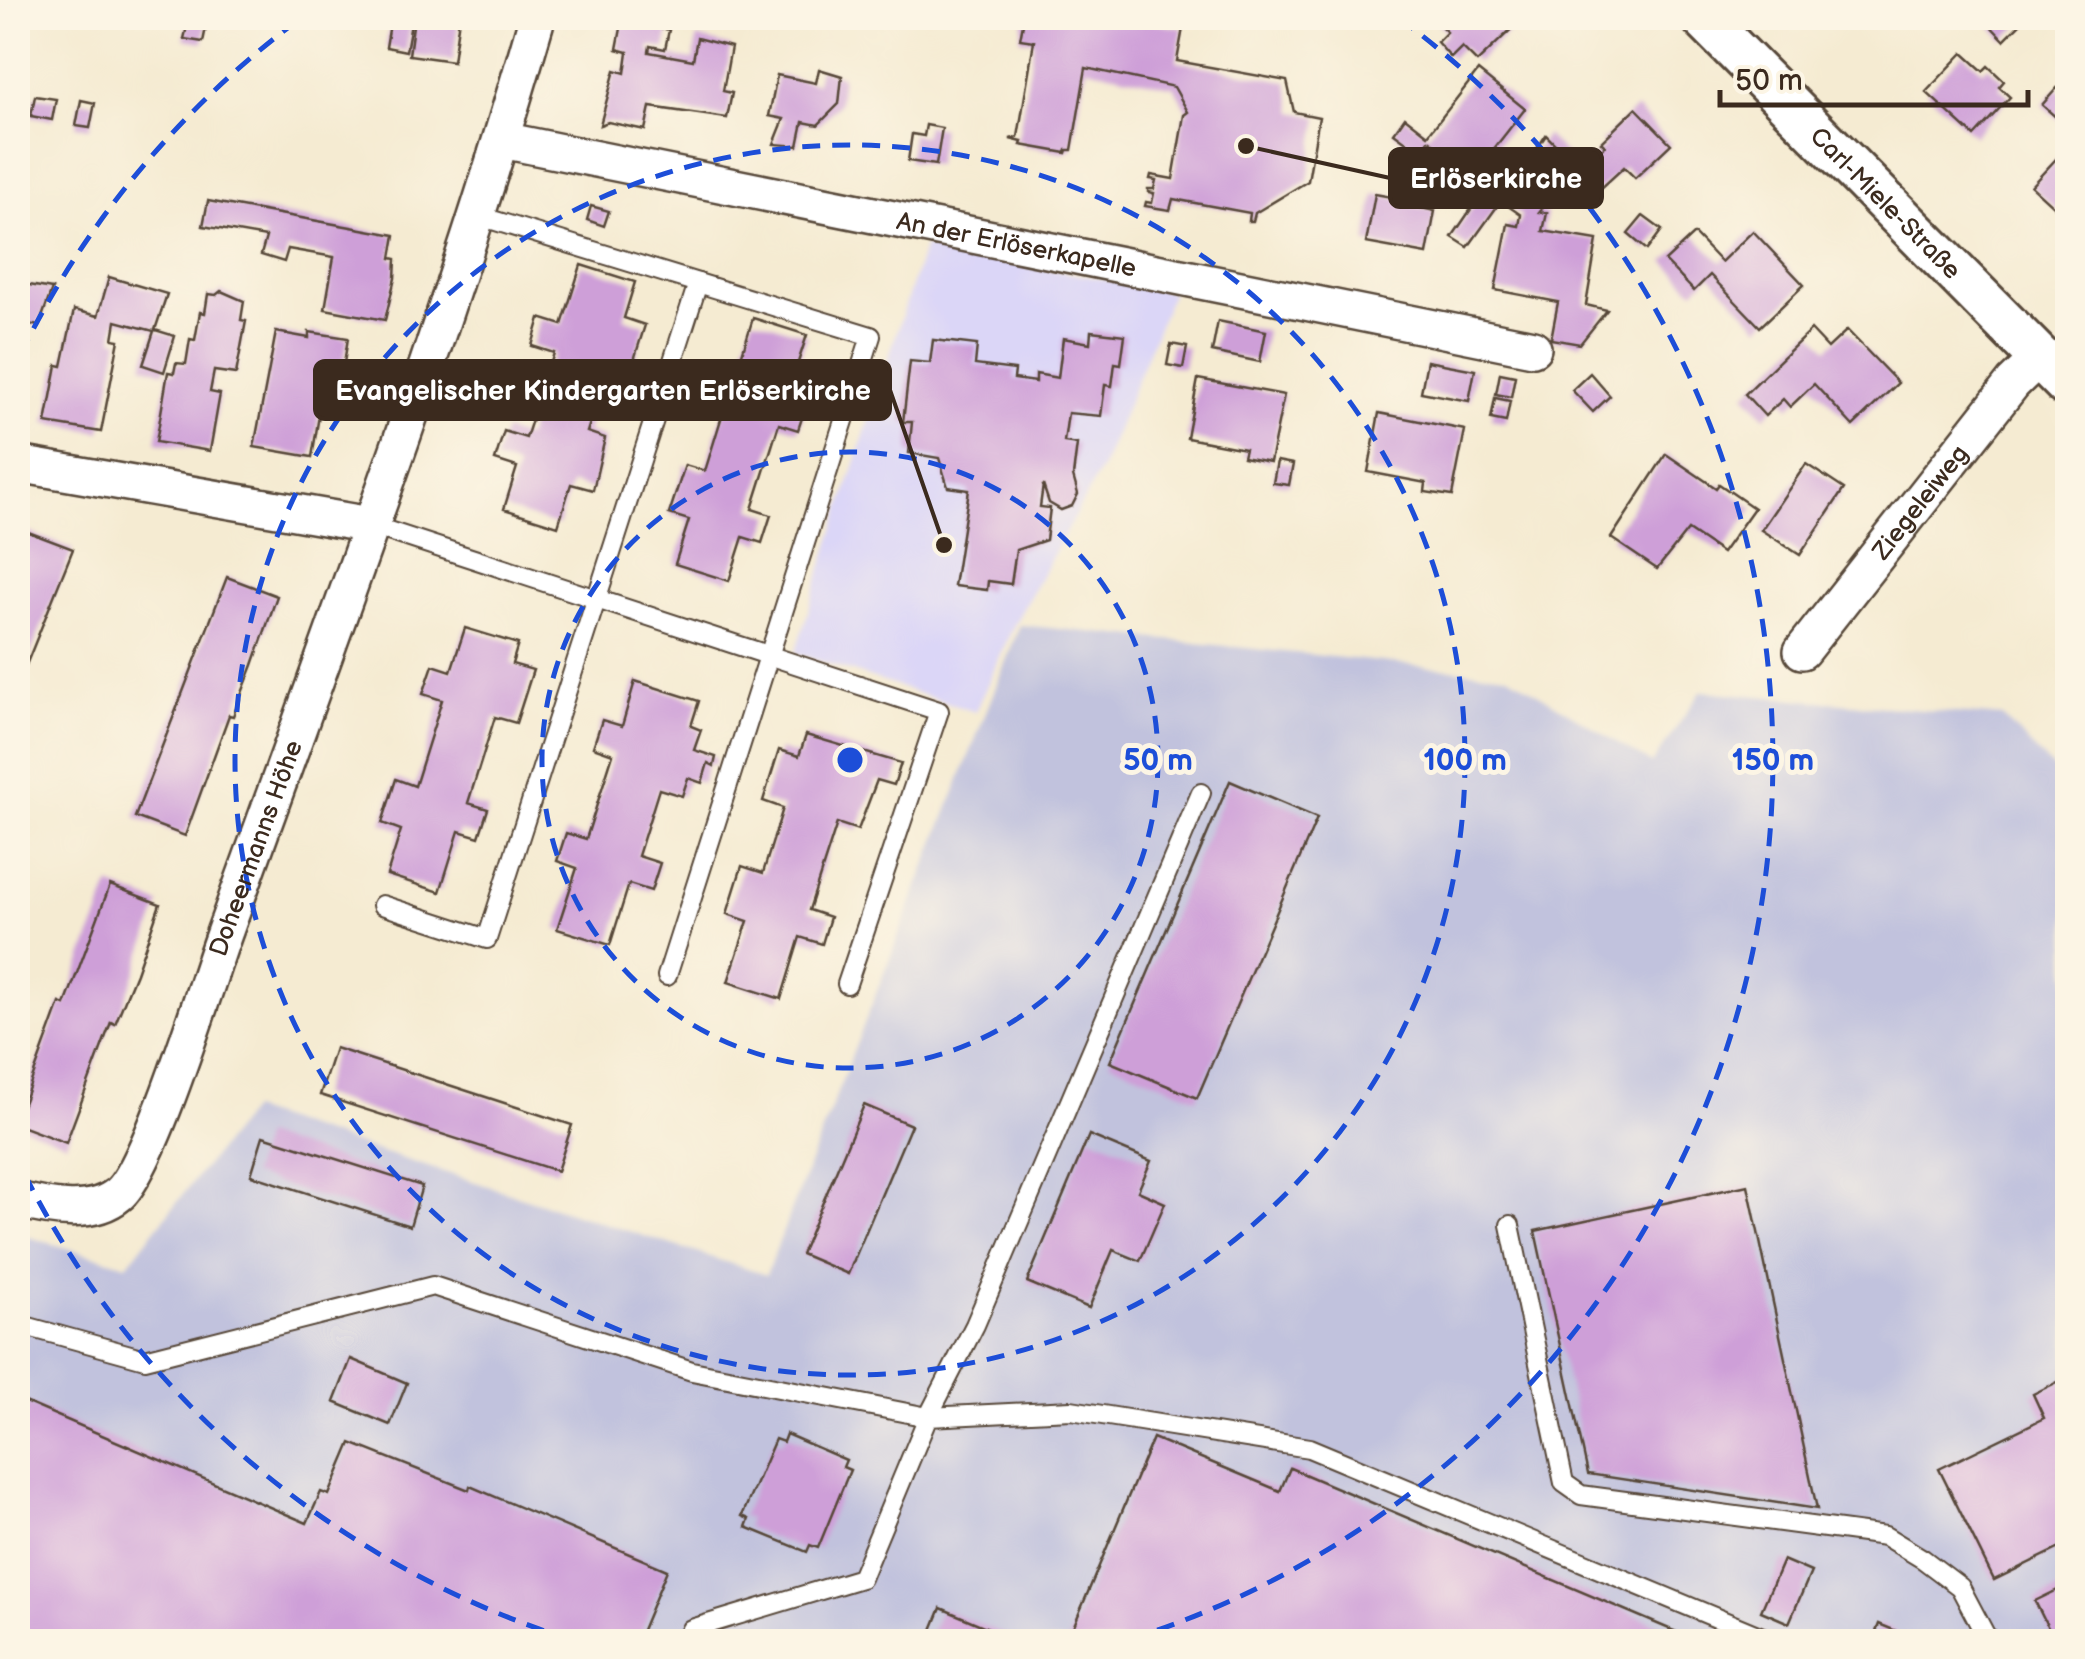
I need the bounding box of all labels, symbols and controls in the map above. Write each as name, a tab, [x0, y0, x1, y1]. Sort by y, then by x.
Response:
scale bar	[1720, 45, 2028, 107]
text: 50 m	[1735, 63, 1803, 99]
street label: Carl-Miele-Straße	[1803, 121, 1967, 286]
callout: Erlöserkirche	[1390, 149, 1602, 207]
text: Erlöserkirche	[1410, 163, 1582, 196]
street label: An der Erlöserkapelle	[894, 206, 1139, 285]
callout: Evangelischer Kindergarten Erlöserkirche	[315, 361, 890, 419]
text: Evangelischer Kindergarten Erlöserkirche	[335, 375, 871, 408]
street label: Ziegeleiweg	[1865, 439, 1975, 567]
street label: Doheermanns Höhe	[203, 736, 310, 960]
centre of rings	[832, 742, 868, 778]
text: 50 m	[1123, 743, 1193, 779]
text: 100 m	[1423, 743, 1507, 779]
text: 150 m	[1732, 743, 1814, 779]

